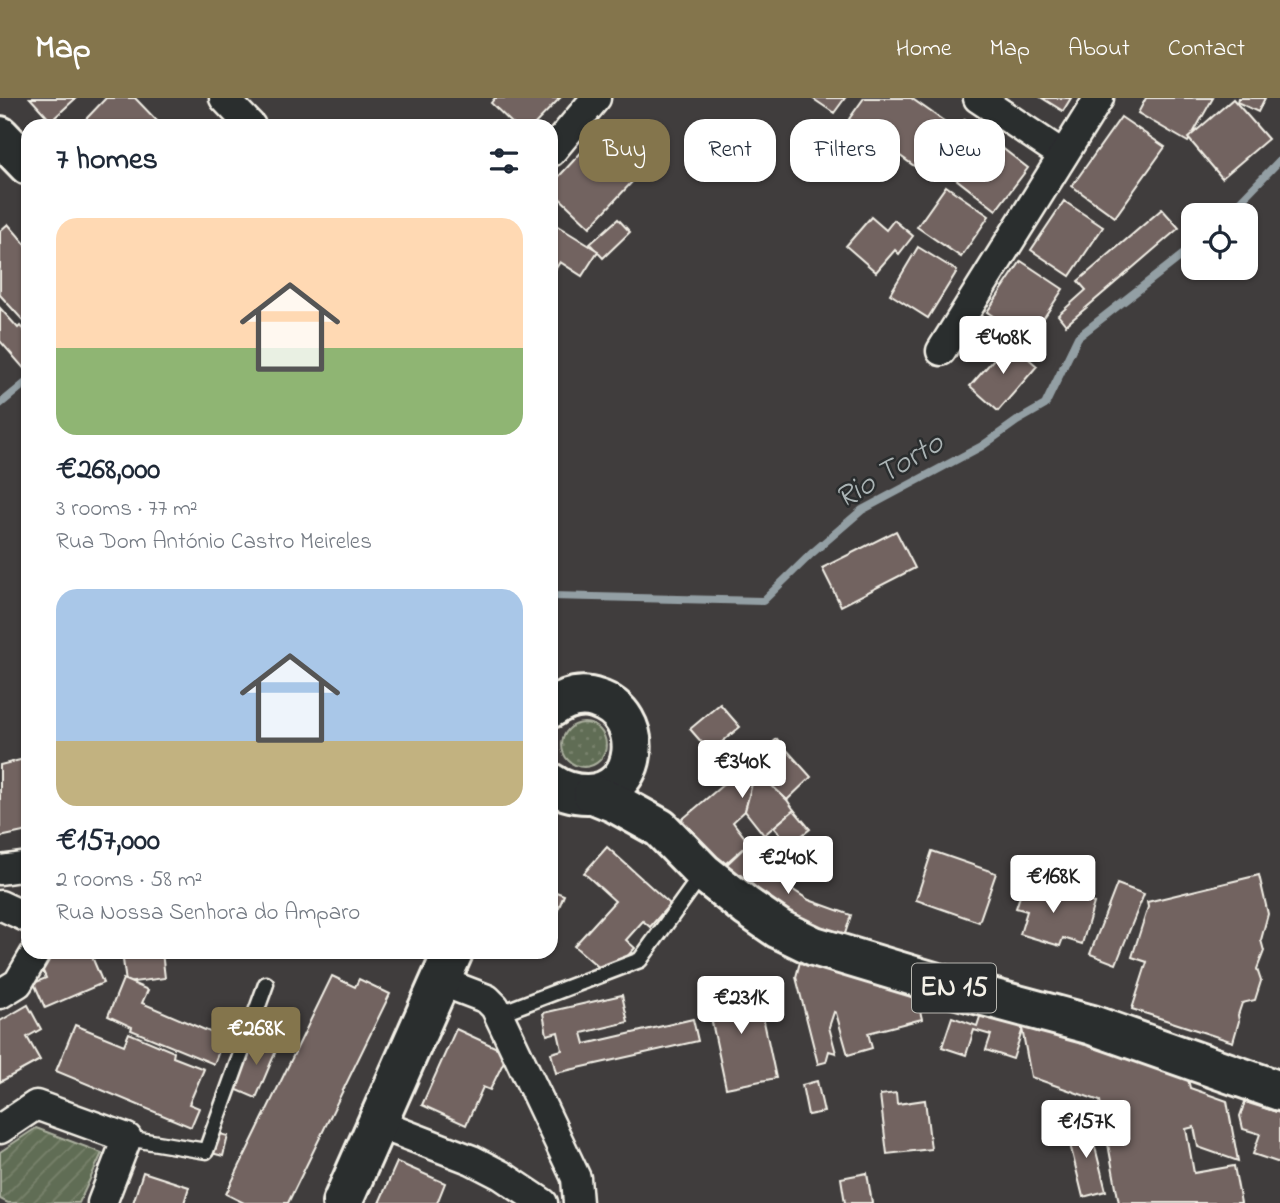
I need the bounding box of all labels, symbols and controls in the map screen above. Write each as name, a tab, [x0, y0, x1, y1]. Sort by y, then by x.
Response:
text: Map	[35, 25, 91, 73]
text: Home	[896, 32, 952, 67]
text: Map	[990, 32, 1030, 67]
text: About	[1068, 32, 1130, 67]
text: Contact	[1168, 32, 1245, 67]
chip: Buy	[579, 119, 670, 182]
chip: Rent	[684, 119, 776, 182]
chip: Filters	[790, 119, 900, 182]
chip: New	[914, 119, 1005, 182]
text: 7 homes	[56, 139, 158, 183]
icon: filters	[485, 142, 523, 180]
map controls	[1181, 203, 1258, 280]
button: locate	[1181, 203, 1258, 280]
icon: home	[227, 264, 353, 390]
pin: €408K	[954, 316, 1052, 376]
text: €408K	[975, 322, 1031, 355]
water label: Rio Torto	[827, 420, 954, 523]
text: €268,000	[56, 449, 160, 493]
text: 3 rooms · 77 m²	[56, 493, 198, 526]
text: Rua Dom António Castro Meireles	[56, 526, 372, 559]
icon: home	[227, 635, 353, 761]
pin: €340K	[693, 740, 791, 800]
text: €340K	[714, 746, 770, 779]
text: €157,000	[56, 820, 160, 864]
pin: €240K	[739, 836, 837, 896]
text: €240K	[759, 842, 817, 875]
pin: €168K	[1004, 856, 1102, 915]
text: €168K	[1026, 861, 1080, 894]
text: 2 rooms · 58 m²	[56, 864, 202, 897]
text: Rua Nossa Senhora do Amparo	[56, 897, 360, 930]
road number: EN 15	[912, 964, 996, 1012]
pin: €231K	[692, 976, 790, 1036]
text: €231K	[713, 982, 769, 1015]
pin: €268K	[207, 1007, 305, 1067]
text: €268K	[227, 1013, 285, 1046]
pin: €157K	[1037, 1100, 1135, 1160]
text: €157K	[1057, 1106, 1115, 1139]

